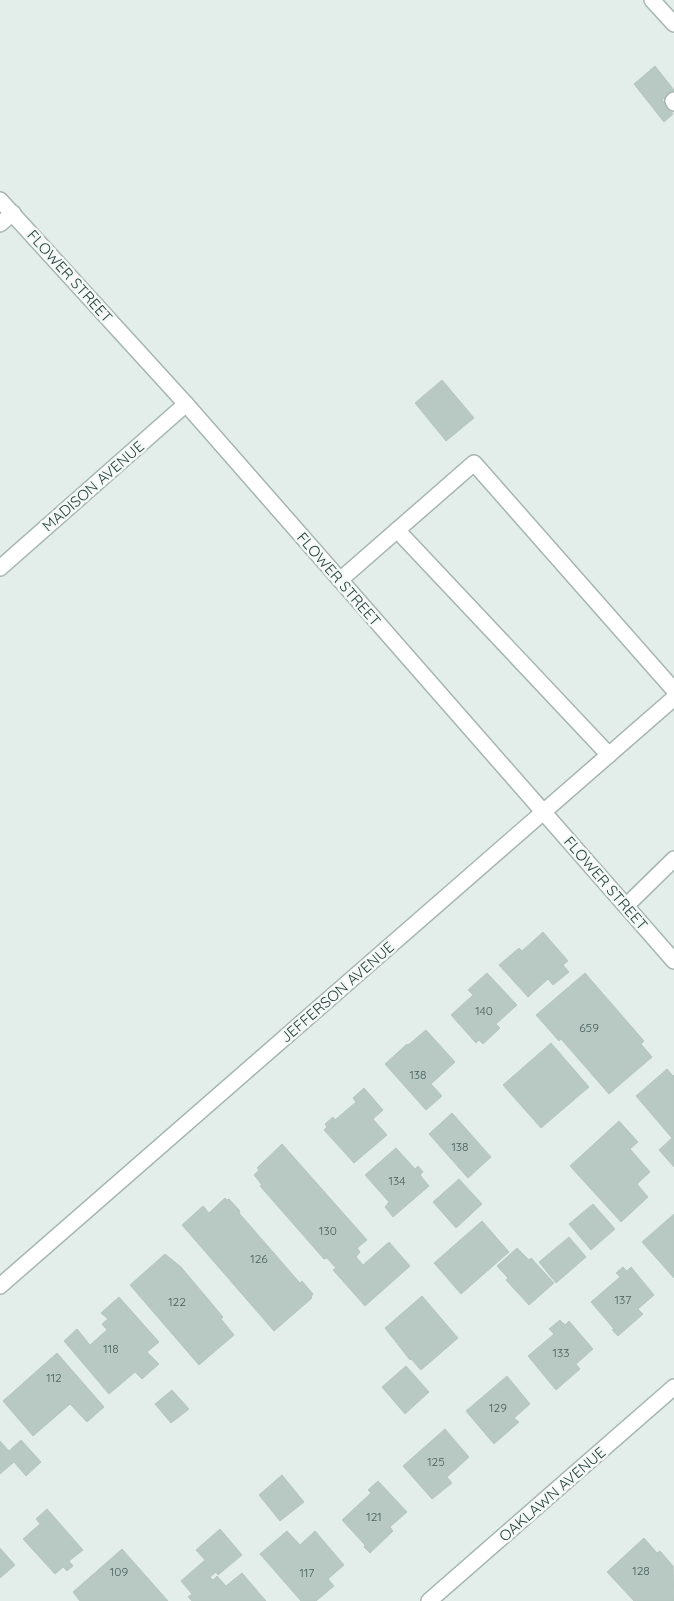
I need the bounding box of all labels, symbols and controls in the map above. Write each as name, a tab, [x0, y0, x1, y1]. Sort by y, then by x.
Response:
street label: FLOWER STREET	[23, 226, 117, 326]
street label: MADISON AVENUE	[38, 437, 148, 535]
street label: FLOWER STREET	[293, 528, 385, 630]
street label: FLOWER STREET	[560, 832, 652, 934]
street label: JEFFERSON AVENUE	[276, 937, 398, 1047]
house number: 140	[475, 1003, 493, 1018]
house number: 659	[579, 1020, 599, 1035]
house number: 138	[409, 1067, 427, 1082]
house number: 138	[451, 1139, 469, 1154]
house number: 134	[388, 1173, 406, 1188]
house number: 130	[319, 1223, 337, 1238]
house number: 126	[250, 1251, 268, 1266]
house number: 137	[615, 1292, 631, 1307]
house number: 122	[168, 1294, 186, 1309]
house number: 118	[103, 1341, 119, 1356]
house number: 133	[552, 1345, 570, 1360]
house number: 112	[46, 1370, 62, 1385]
house number: 129	[489, 1400, 507, 1415]
street label: OAKLAWN AVENUE	[495, 1443, 609, 1545]
house number: 125	[427, 1454, 445, 1469]
house number: 121	[366, 1509, 382, 1524]
house number: 128	[632, 1563, 650, 1578]
house number: 109	[110, 1564, 128, 1579]
house number: 117	[299, 1565, 315, 1580]

